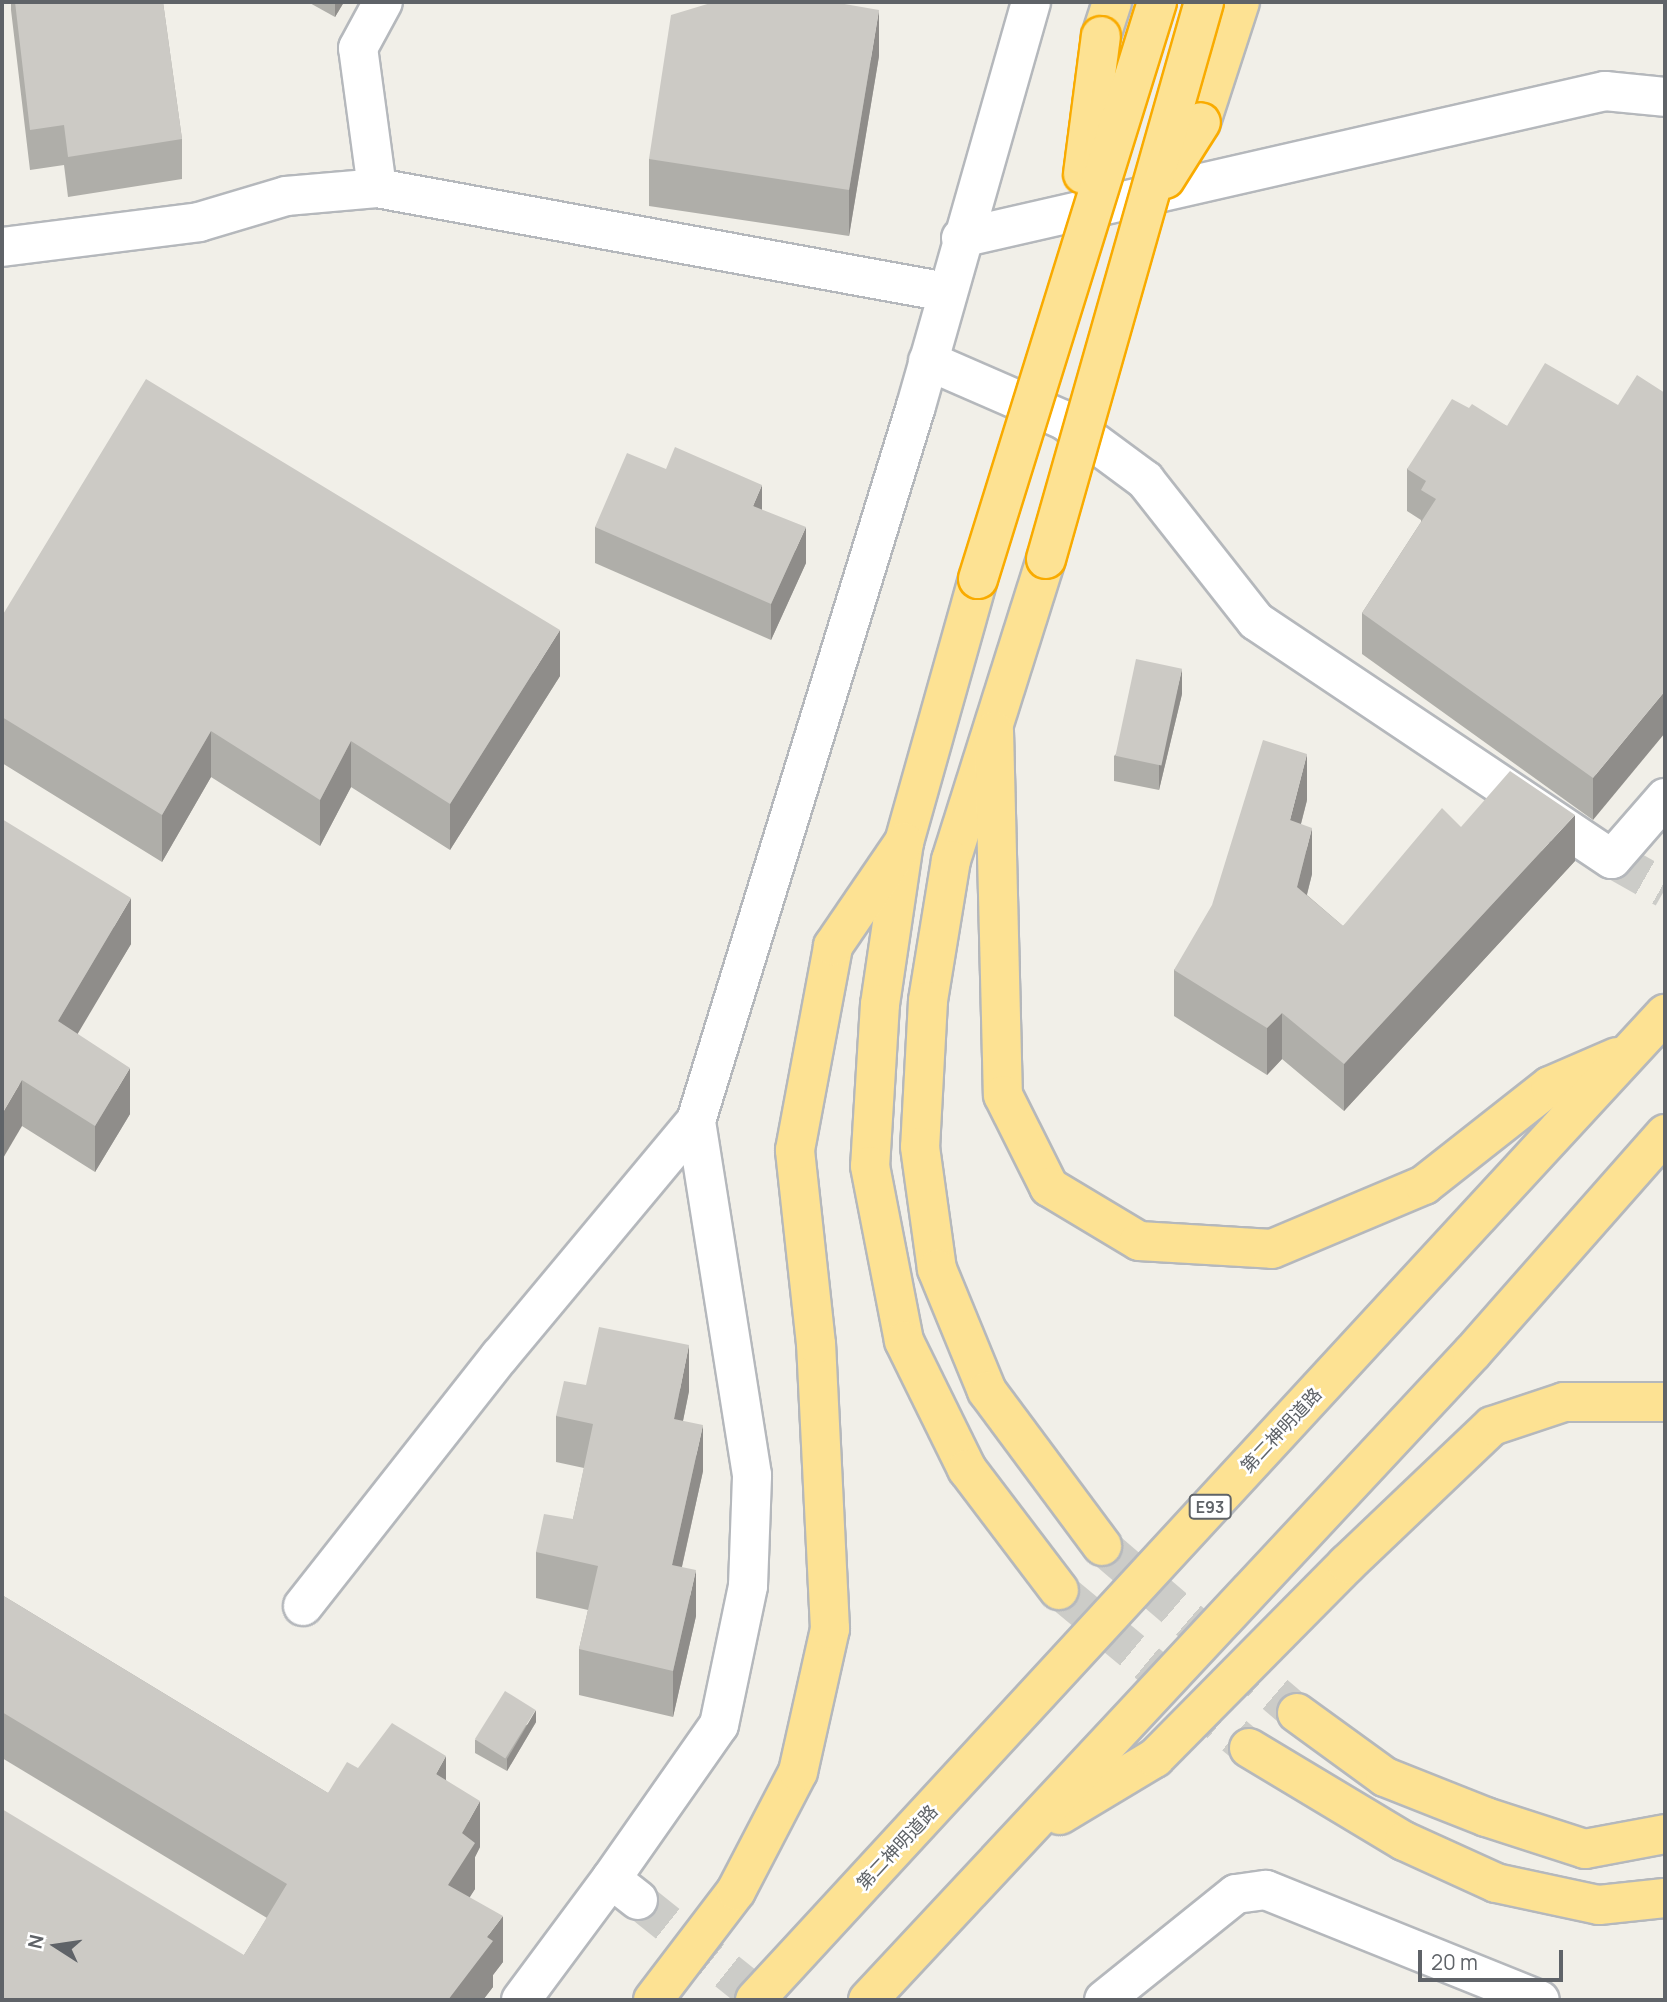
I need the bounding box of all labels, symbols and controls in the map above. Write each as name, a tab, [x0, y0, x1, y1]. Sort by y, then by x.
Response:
street label: 第二神明道路	[1236, 1383, 1326, 1477]
road number: E93	[1187, 1494, 1233, 1520]
street label: 第二神明道路	[852, 1800, 942, 1894]
north arrow	[21, 1911, 91, 1981]
text: N	[21, 1932, 50, 1951]
scale bar	[1422, 1936, 1567, 1980]
text: 20 m	[1431, 1948, 1478, 1976]

